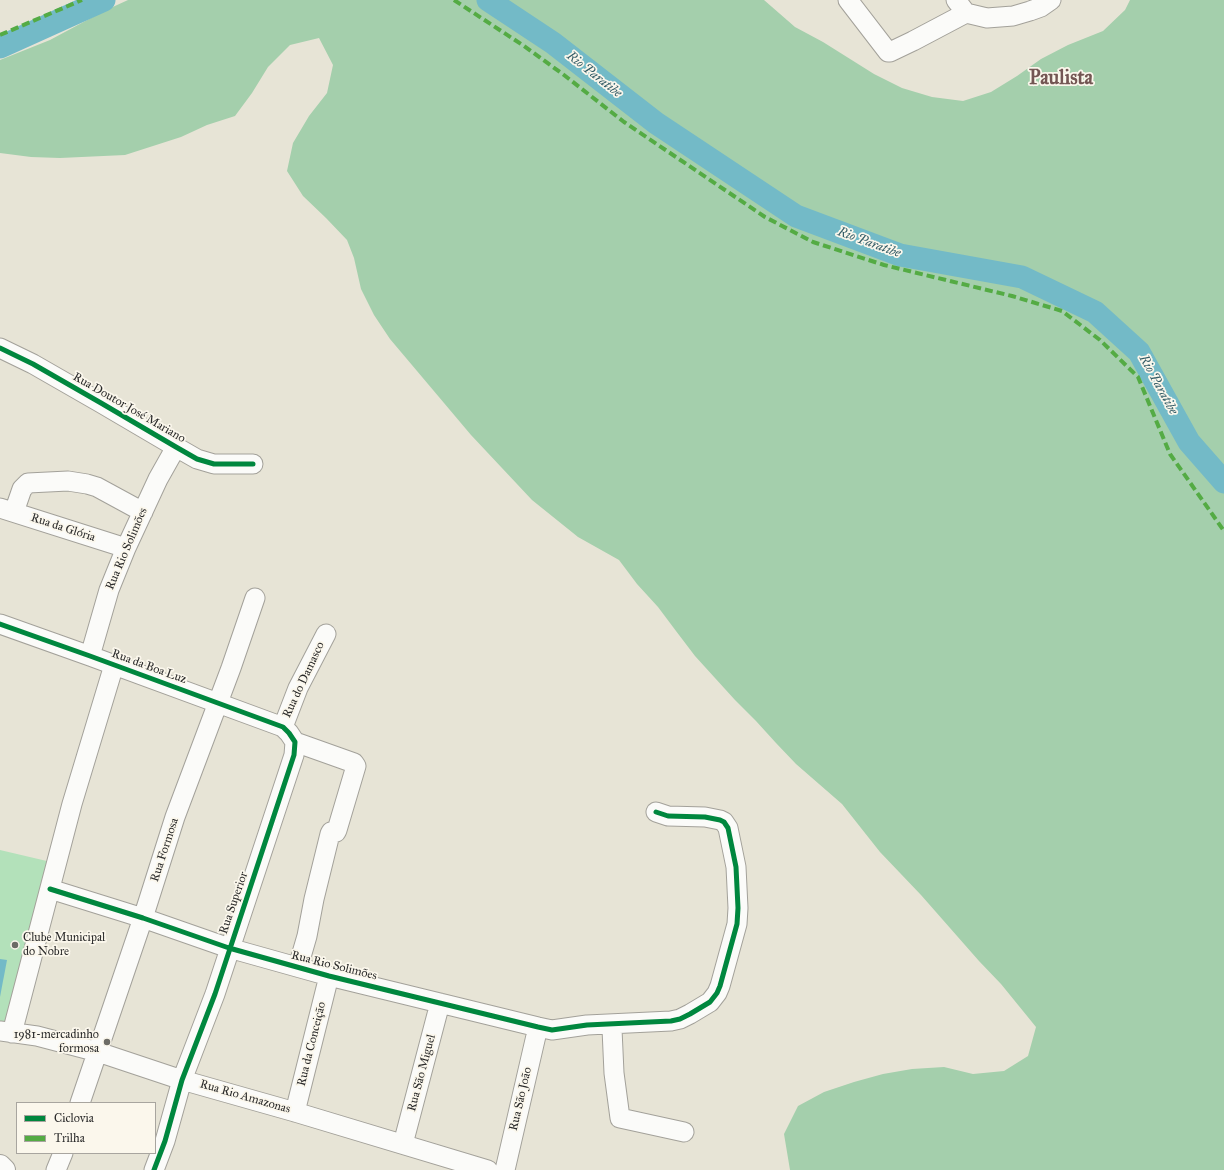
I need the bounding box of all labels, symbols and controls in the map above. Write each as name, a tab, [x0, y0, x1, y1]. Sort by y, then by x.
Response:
water label: Rio Paratibe	[563, 49, 625, 101]
district label: Paulista	[1029, 67, 1093, 91]
water label: Rio Paratibe	[835, 224, 903, 262]
water label: Rio Paratibe	[1135, 353, 1181, 417]
street label: Rua Doutor José Mariano	[70, 370, 188, 446]
street label: Rua Rio Solimões	[103, 506, 151, 592]
street label: Rua da Glória	[29, 511, 97, 545]
street label: Rua do Damasco	[280, 640, 328, 720]
street label: Rua da Boa Luz	[110, 647, 188, 687]
street label: Rua Formosa	[148, 816, 182, 884]
street label: Rua Superior	[217, 870, 251, 936]
place label: Clube Municipal do Nobre	[23, 931, 105, 959]
marker: Clube Municipal do Nobre	[10, 940, 20, 950]
street label: Rua Rio Solimões	[290, 948, 378, 984]
street label: Rua da Conceição	[295, 1000, 329, 1088]
place label: 1981-mercadinho formosa	[14, 1028, 99, 1056]
street label: Rua São Miguel	[405, 1033, 439, 1113]
marker: 1981-mercadinho formosa	[102, 1037, 112, 1047]
street label: Rua São João	[507, 1066, 535, 1132]
street label: Rua Rio Amazonas	[198, 1077, 292, 1117]
legend	[16, 1102, 156, 1154]
text: Ciclovia	[54, 1111, 94, 1125]
text: Trilha	[54, 1131, 85, 1145]

